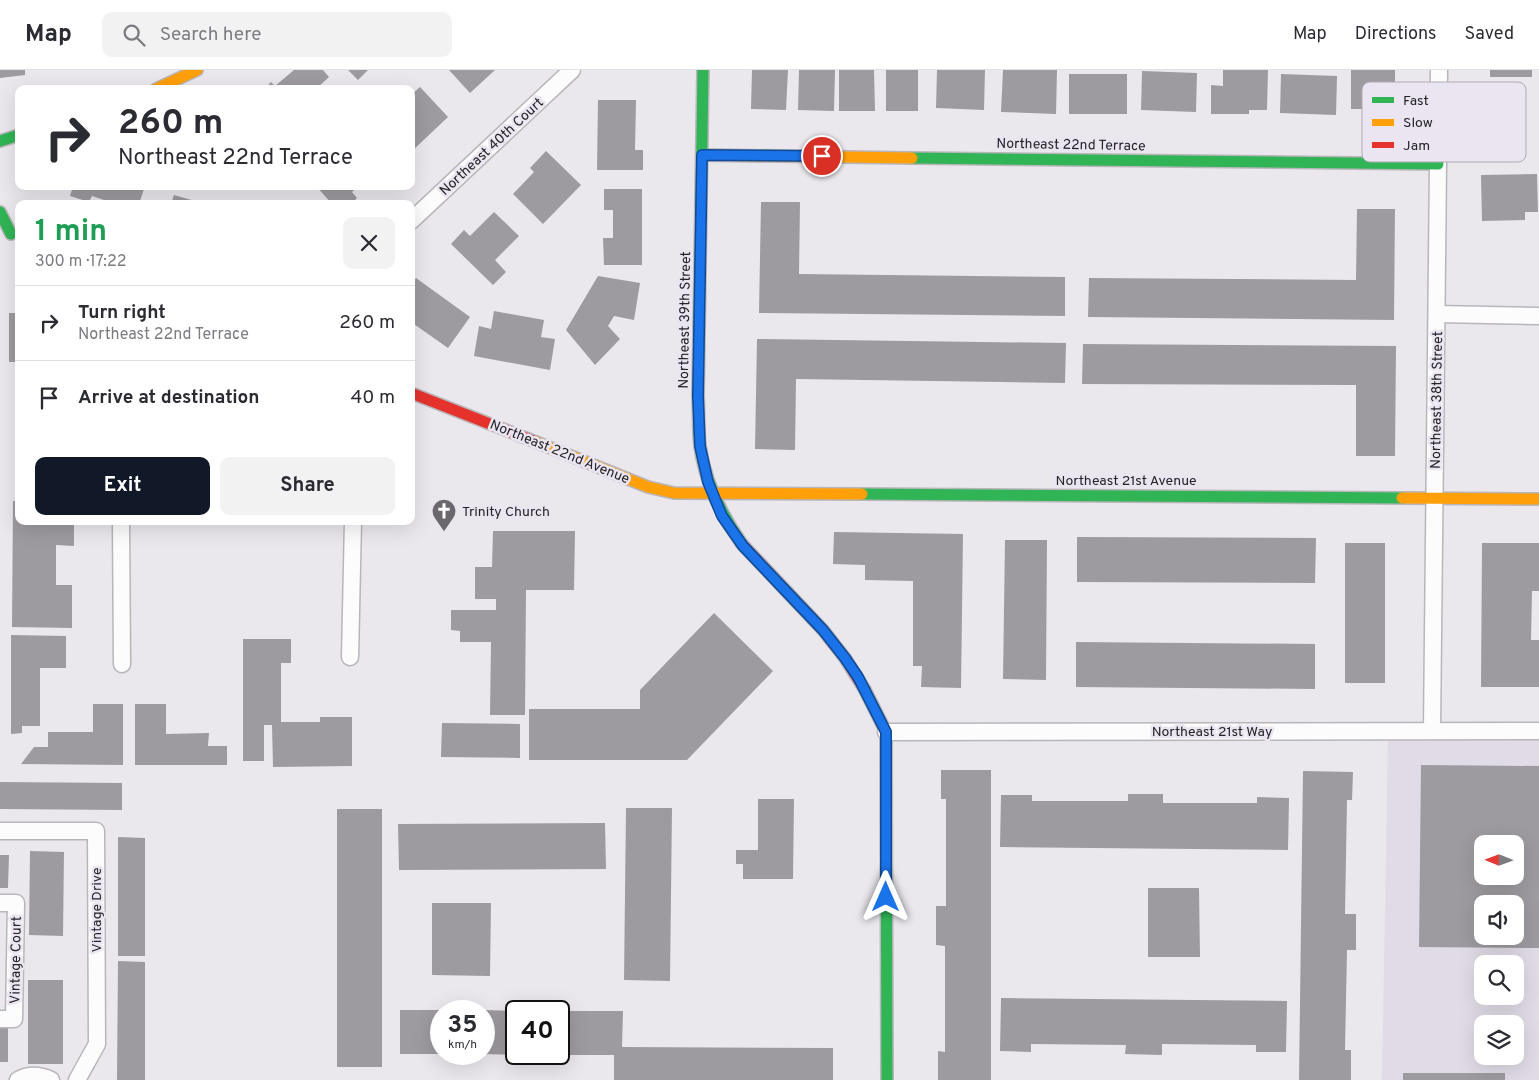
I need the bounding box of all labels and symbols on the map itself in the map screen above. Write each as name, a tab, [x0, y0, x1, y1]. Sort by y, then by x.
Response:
legend	[1362, 82, 1526, 162]
text: Fast	[1403, 93, 1429, 110]
street label: Northeast 40th Court	[436, 94, 548, 200]
text: Slow	[1403, 115, 1433, 132]
pin	[801, 135, 843, 177]
street label: Northeast 22nd Terrace	[996, 136, 1146, 155]
text: Jam	[1403, 138, 1430, 155]
street label: Northeast 39th Street	[676, 251, 695, 389]
street label: Northeast 38th Street	[1428, 331, 1447, 469]
street label: Northeast 22nd Avenue	[487, 417, 632, 488]
street label: Northeast 21st Avenue	[1055, 473, 1197, 490]
church icon: Trinity Church	[431, 498, 457, 532]
place label: Trinity Church	[462, 504, 550, 521]
street label: Northeast 21st Way	[1152, 724, 1272, 741]
north arrow	[1474, 835, 1524, 885]
street label: Vintage Drive	[89, 868, 106, 952]
position arrow	[859, 870, 911, 922]
street label: Vintage Court	[7, 916, 26, 1004]
speed limit sign: 40	[505, 1000, 570, 1065]

